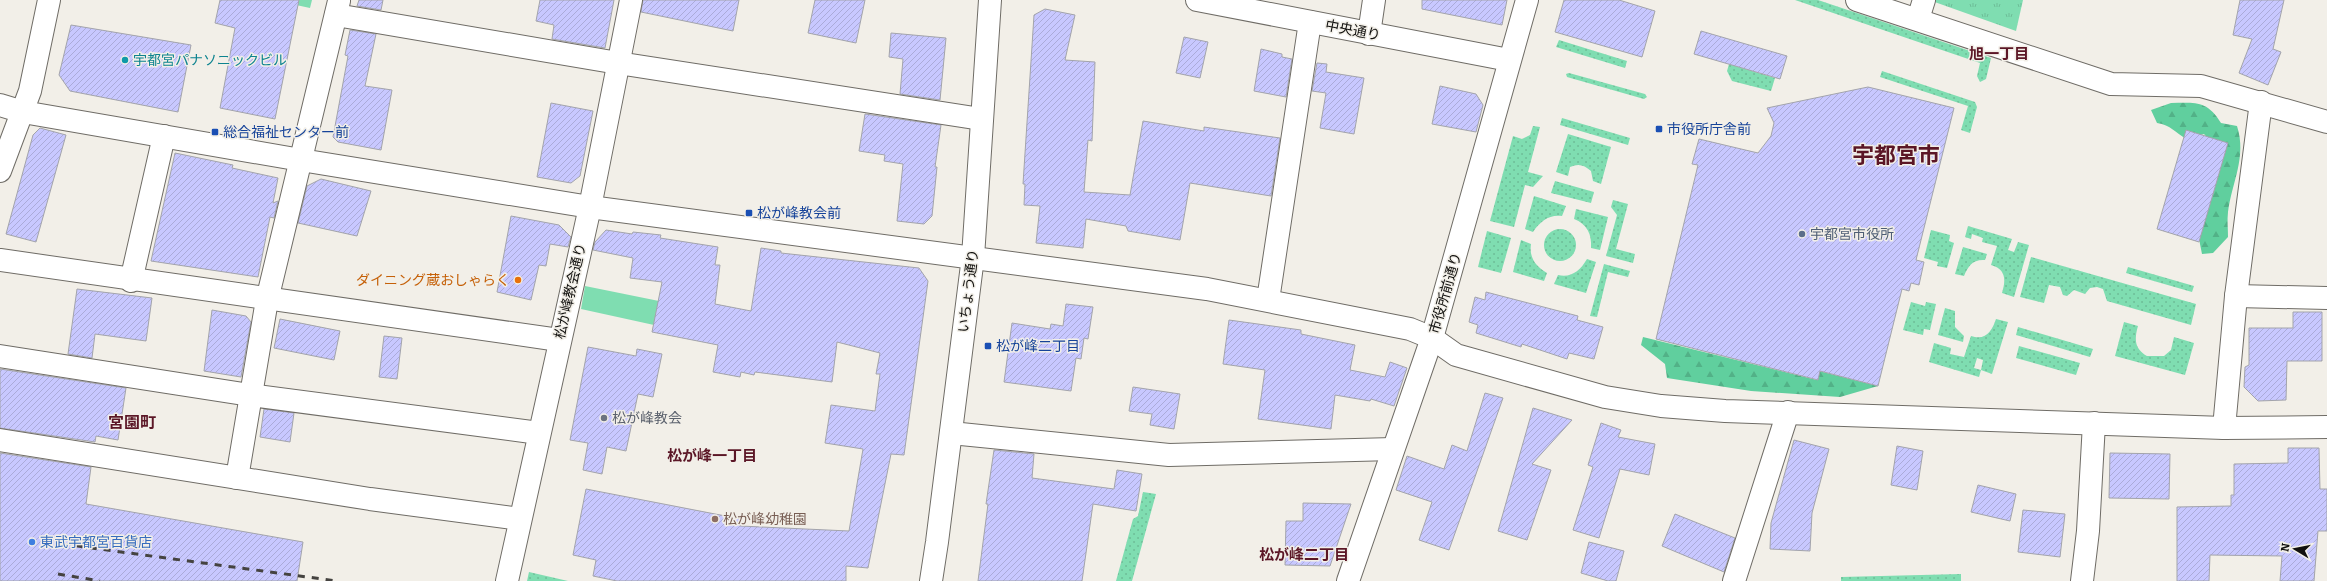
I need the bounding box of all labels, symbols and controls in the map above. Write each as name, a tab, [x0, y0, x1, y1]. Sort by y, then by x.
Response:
street label: 中央通り	[1324, 17, 1382, 44]
district label: 旭一丁目	[1969, 45, 2029, 63]
place label: 宇都宮パナソニックビル	[133, 52, 287, 69]
marker: 宇都宮パナソニックビル	[120, 55, 130, 65]
place label: 市役所庁舎前	[1667, 121, 1751, 138]
place label: 総合福祉センター前	[223, 124, 349, 141]
marker: 市役所庁舎前	[1654, 124, 1664, 134]
marker: 総合福祉センター前	[210, 127, 220, 137]
district label: 宇都宮市	[1852, 142, 1940, 169]
place label: 松が峰教会前	[757, 205, 841, 222]
marker: 松が峰教会前	[744, 208, 754, 218]
place label: 宇都宮市役所	[1810, 226, 1894, 243]
marker: 宇都宮市役所	[1797, 229, 1807, 239]
street label: 松が峰教会通り	[551, 241, 590, 341]
street label: いちょう通り	[955, 248, 982, 334]
street label: 市役所前通り	[1426, 250, 1465, 336]
place label: ダイニング蔵おしゃらく	[356, 272, 510, 289]
marker: ダイニング蔵おしゃらく	[513, 275, 523, 285]
place label: 松が峰二丁目	[996, 338, 1080, 355]
marker: 松が峰二丁目	[983, 341, 993, 351]
place label: 松が峰教会	[612, 410, 682, 427]
district label: 宮園町	[108, 413, 156, 432]
marker: 松が峰教会	[599, 413, 609, 423]
district label: 松が峰一丁目	[667, 447, 757, 465]
place label: 松が峰幼稚園	[723, 511, 807, 528]
marker: 松が峰幼稚園	[710, 514, 720, 524]
north arrow	[2275, 529, 2315, 569]
place label: 東武宇都宮百貨店	[40, 534, 152, 551]
marker: 東武宇都宮百貨店	[27, 537, 37, 547]
text: N	[2279, 542, 2293, 553]
district label: 松が峰二丁目	[1259, 546, 1349, 564]

